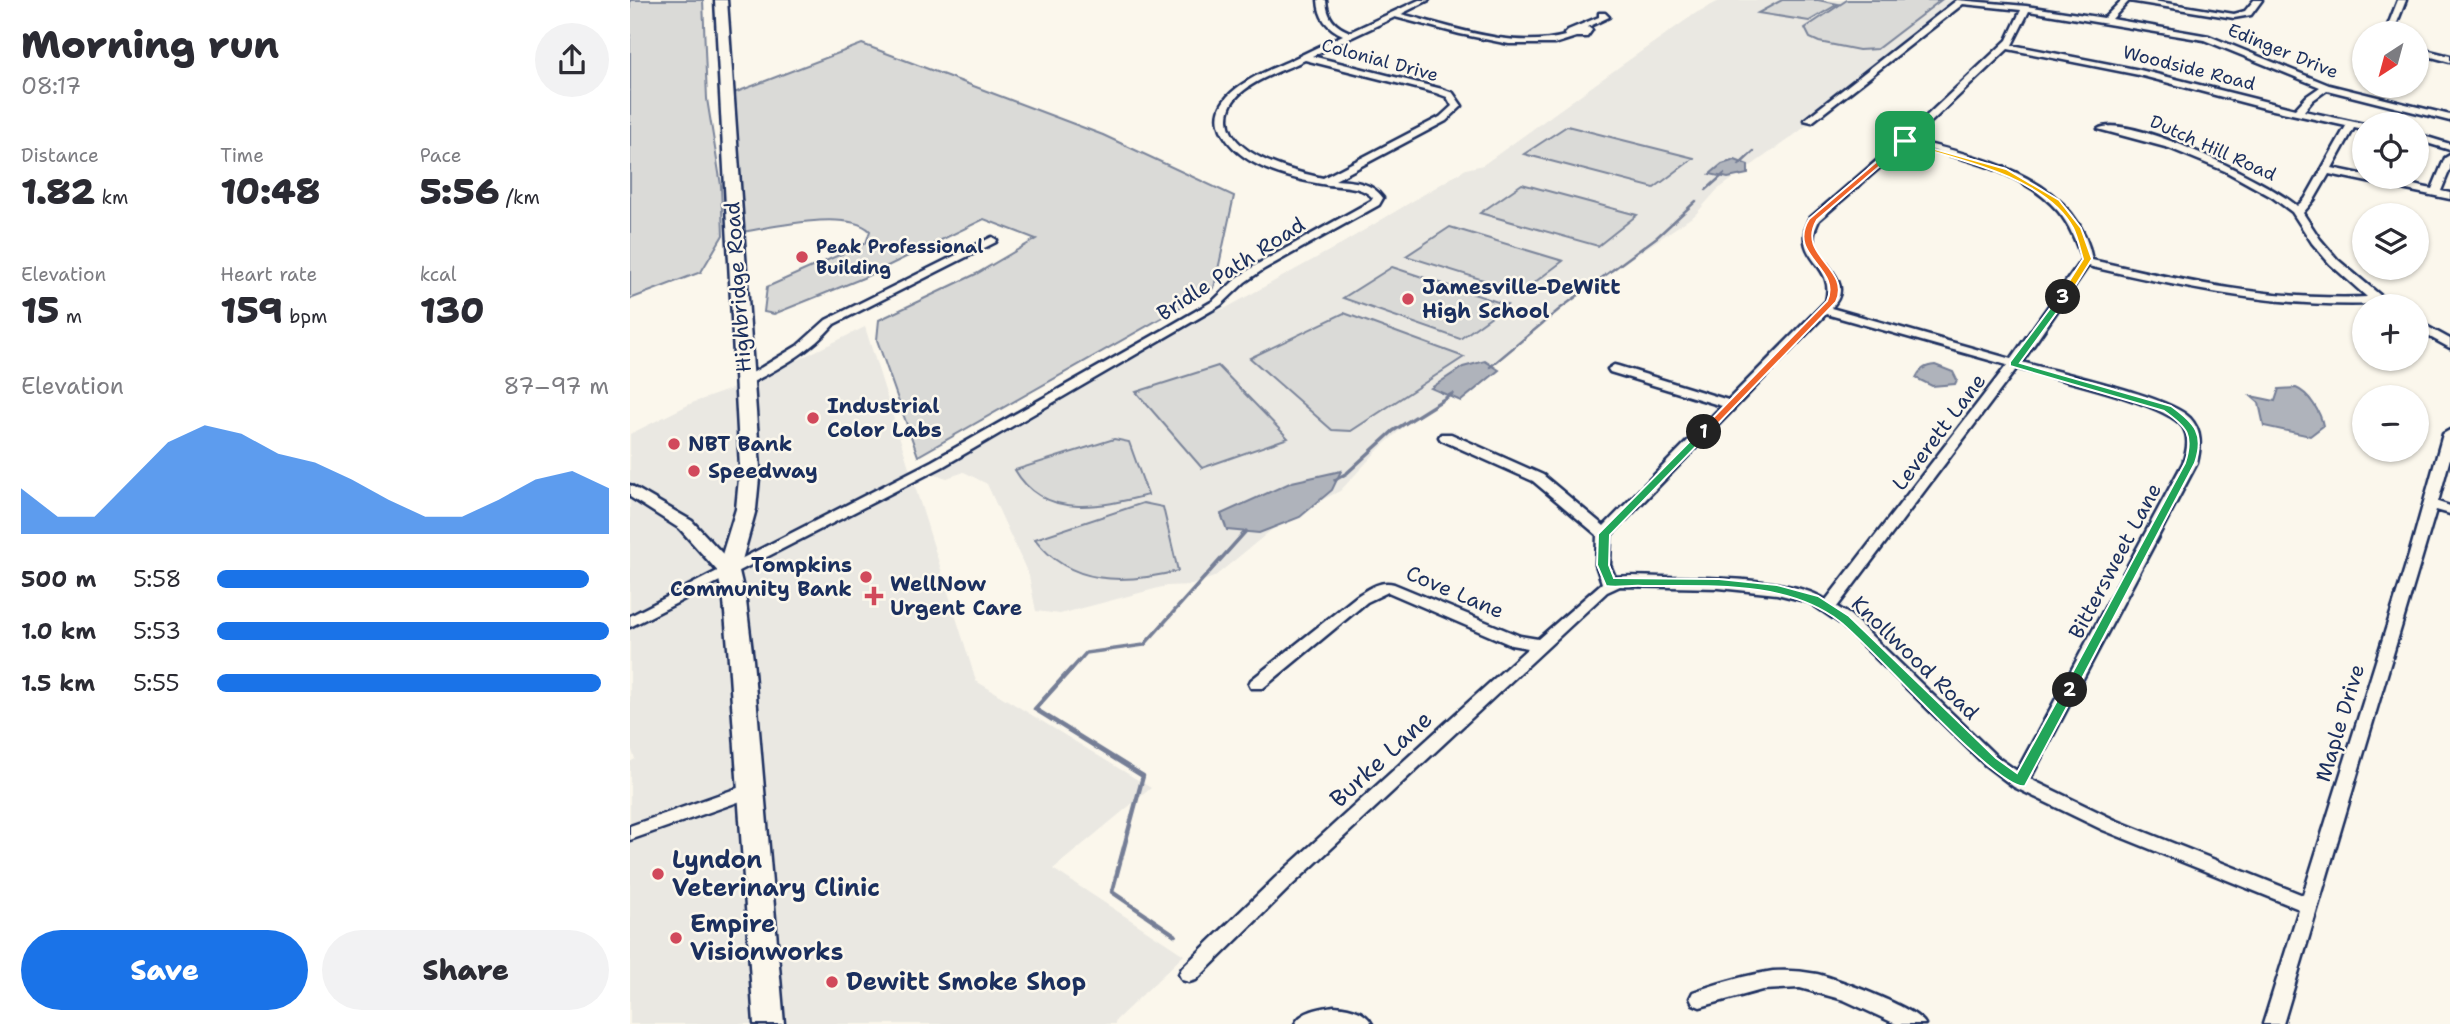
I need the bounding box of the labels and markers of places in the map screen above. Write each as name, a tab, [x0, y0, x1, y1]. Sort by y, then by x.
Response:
pin	[1875, 111, 1935, 171]
place label: Peak Professional Building	[816, 235, 983, 280]
marker: Peak Professional Building	[794, 249, 810, 265]
place label: Jamesville-DeWitt High School	[1422, 273, 1620, 325]
pin: 3	[2046, 280, 2080, 314]
marker: Jamesville-DeWitt High School	[1400, 291, 1416, 307]
place label: Industrial Color Labs	[827, 392, 942, 444]
marker: Industrial Color Labs	[805, 410, 821, 426]
pin: 1	[1686, 414, 1722, 450]
place label: NBT Bank	[688, 430, 792, 458]
marker: NBT Bank	[666, 436, 682, 452]
place label: Speedway	[708, 457, 818, 485]
marker: Speedway	[686, 463, 702, 479]
place label: Tompkins Community Bank	[670, 551, 852, 603]
marker: Tompkins Community Bank	[858, 569, 874, 585]
place label: WellNow Urgent Care	[890, 570, 1022, 622]
marker: WellNow Urgent Care	[864, 586, 884, 606]
pin: 2	[2052, 672, 2088, 708]
place label: Lyndon Veterinary Clinic	[672, 844, 880, 904]
marker: Lyndon Veterinary Clinic	[650, 866, 666, 882]
place label: Empire Visionworks	[690, 908, 843, 968]
marker: Empire Visionworks	[668, 930, 684, 946]
place label: Dewitt Smoke Shop	[846, 966, 1086, 998]
marker: Dewitt Smoke Shop	[824, 974, 840, 990]

